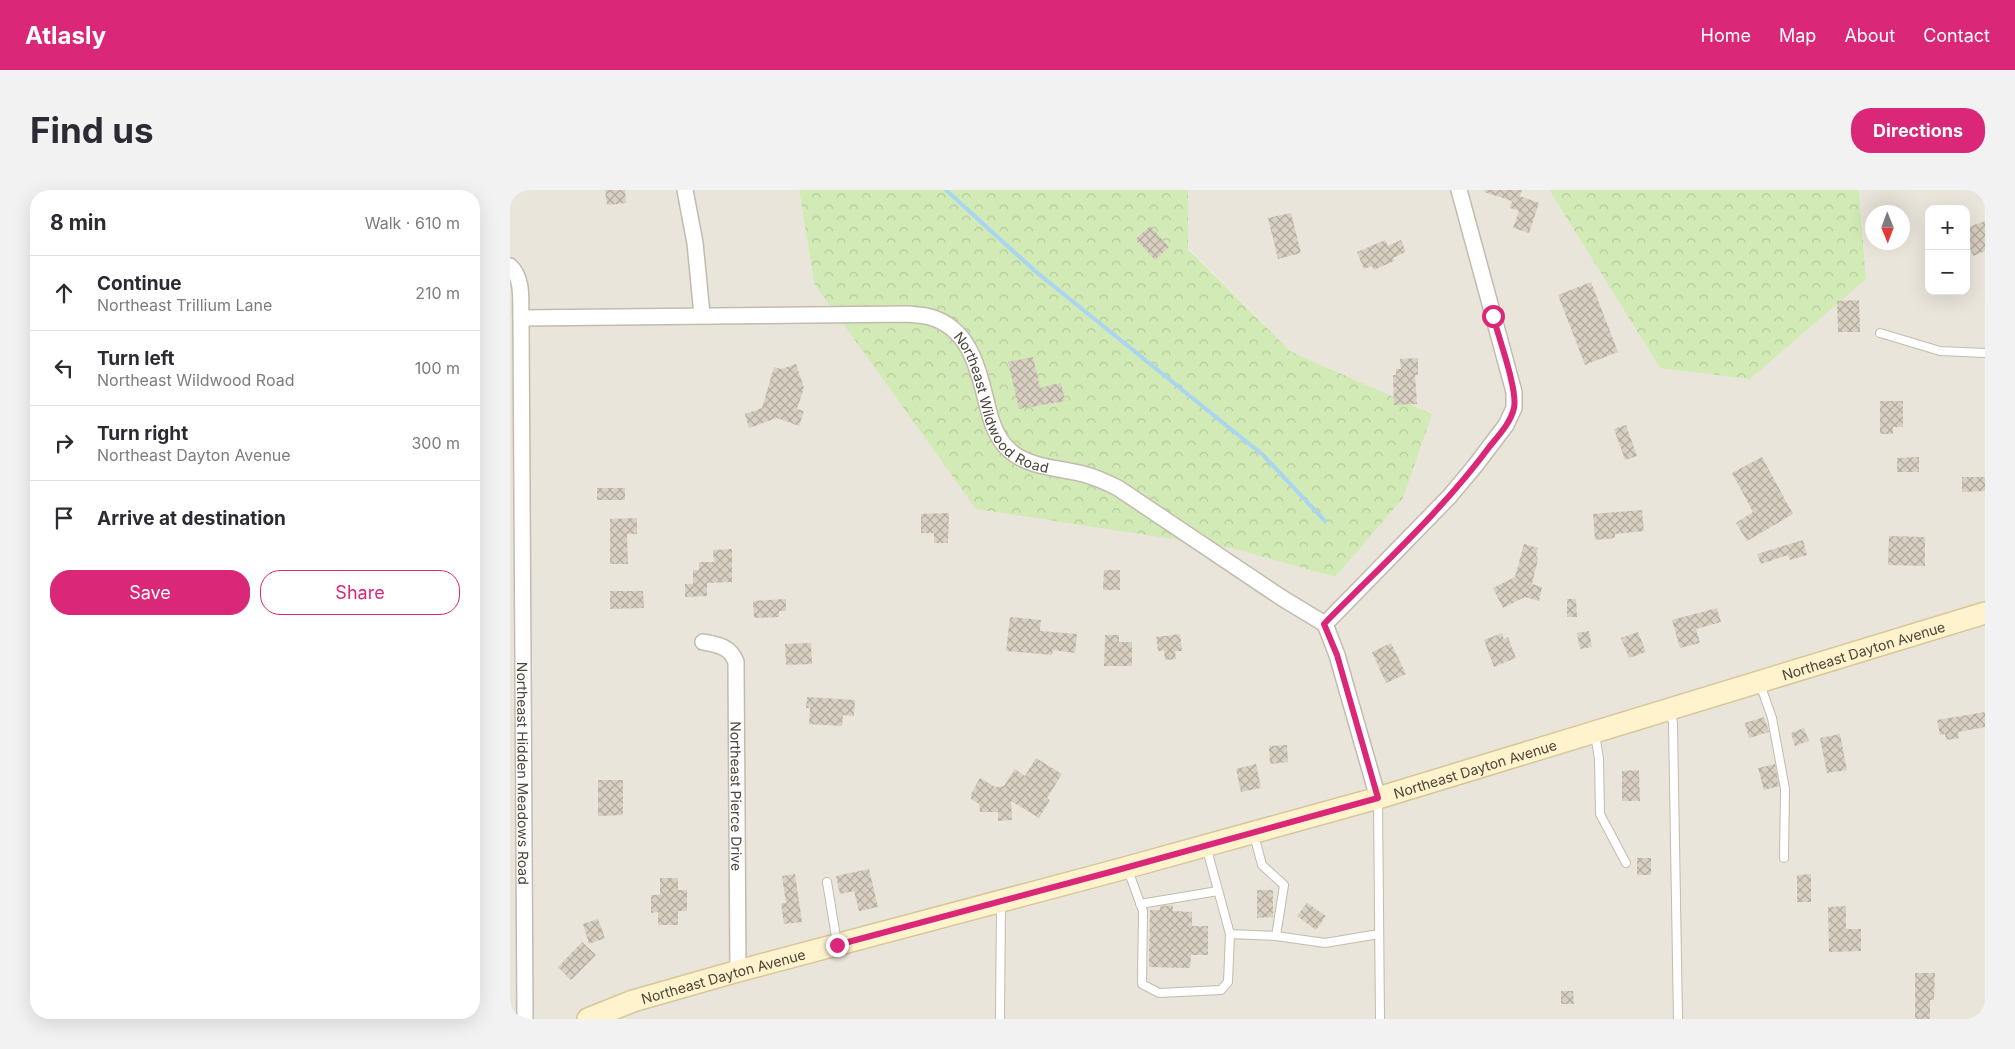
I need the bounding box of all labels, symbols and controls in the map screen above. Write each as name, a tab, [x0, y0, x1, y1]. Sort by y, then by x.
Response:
text: Atlasly	[25, 21, 106, 50]
text: Home	[1701, 25, 1751, 46]
text: Map	[1779, 25, 1816, 46]
text: About	[1844, 25, 1895, 46]
text: Contact	[1923, 25, 1990, 46]
button: Directions	[1851, 108, 1985, 153]
text: Find us	[30, 109, 154, 151]
north arrow	[1865, 205, 1910, 250]
map controls	[1925, 205, 1970, 295]
button: +	[1925, 205, 1970, 250]
text: 8 min	[50, 210, 107, 235]
text: Walk · 610 m	[365, 213, 460, 233]
button: −	[1925, 250, 1970, 295]
text: Continue	[97, 272, 182, 295]
icon: ahead	[50, 279, 78, 307]
text: 210 m	[415, 283, 460, 303]
text: Northeast Trillium Lane	[97, 295, 272, 315]
route start	[1482, 305, 1505, 328]
street label: Northeast Wildwood Road	[951, 328, 1051, 476]
text: Turn left	[97, 347, 175, 370]
icon: left	[50, 354, 78, 382]
text: 100 m	[415, 358, 460, 378]
text: Northeast Wildwood Road	[97, 370, 294, 390]
text: Turn right	[97, 422, 188, 445]
icon: right	[50, 429, 78, 457]
text: 300 m	[411, 433, 460, 453]
text: Northeast Dayton Avenue	[97, 445, 291, 465]
icon: arrive	[50, 504, 78, 532]
text: Arrive at destination	[97, 507, 286, 530]
button: Save	[50, 570, 250, 615]
button: Share	[260, 570, 460, 615]
street label: Northeast Dayton Avenue	[1780, 617, 1947, 683]
street label: Northeast Hidden Meadows Road	[514, 662, 533, 885]
street label: Northeast Pierce Drive	[728, 721, 746, 871]
street label: Northeast Dayton Avenue	[1391, 736, 1559, 801]
route end	[826, 934, 849, 957]
street label: Northeast Dayton Avenue	[639, 945, 807, 1007]

